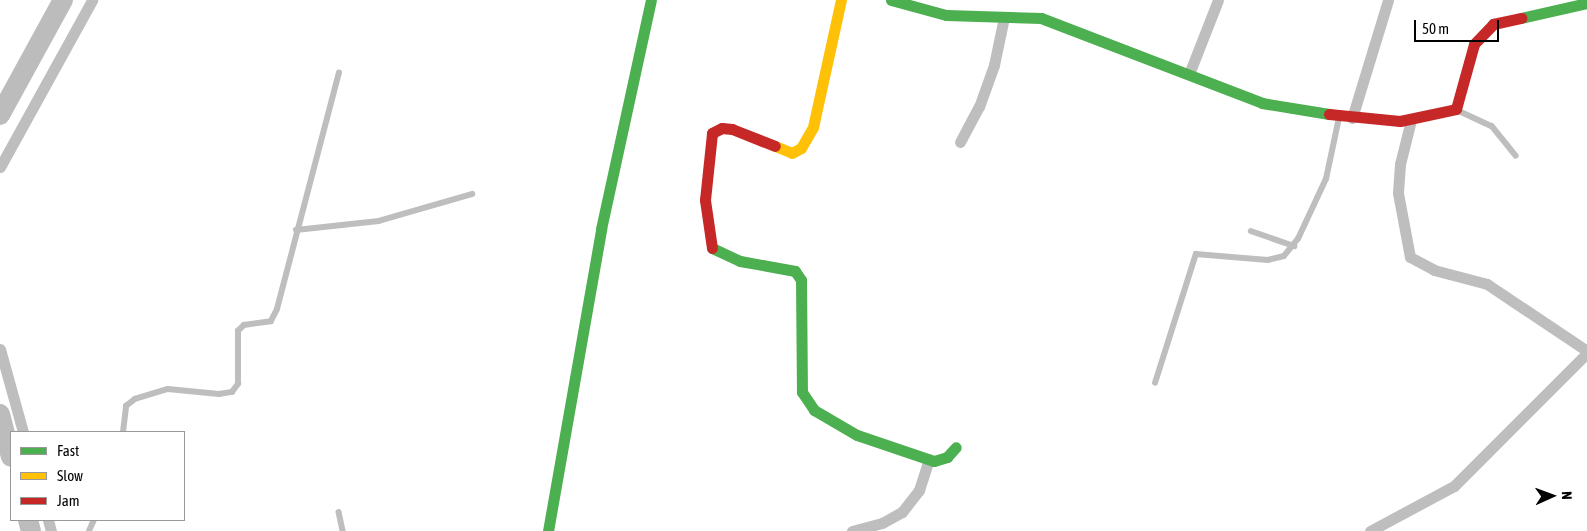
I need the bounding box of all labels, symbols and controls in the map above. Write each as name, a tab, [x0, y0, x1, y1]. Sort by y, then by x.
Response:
scale bar	[1417, 10, 1502, 42]
text: 50 m	[1422, 20, 1449, 37]
legend	[10, 431, 185, 521]
text: Fast	[57, 442, 79, 459]
text: Slow	[57, 467, 83, 484]
north arrow	[1527, 471, 1577, 521]
text: N	[1559, 491, 1575, 500]
text: Jam	[57, 492, 80, 509]

